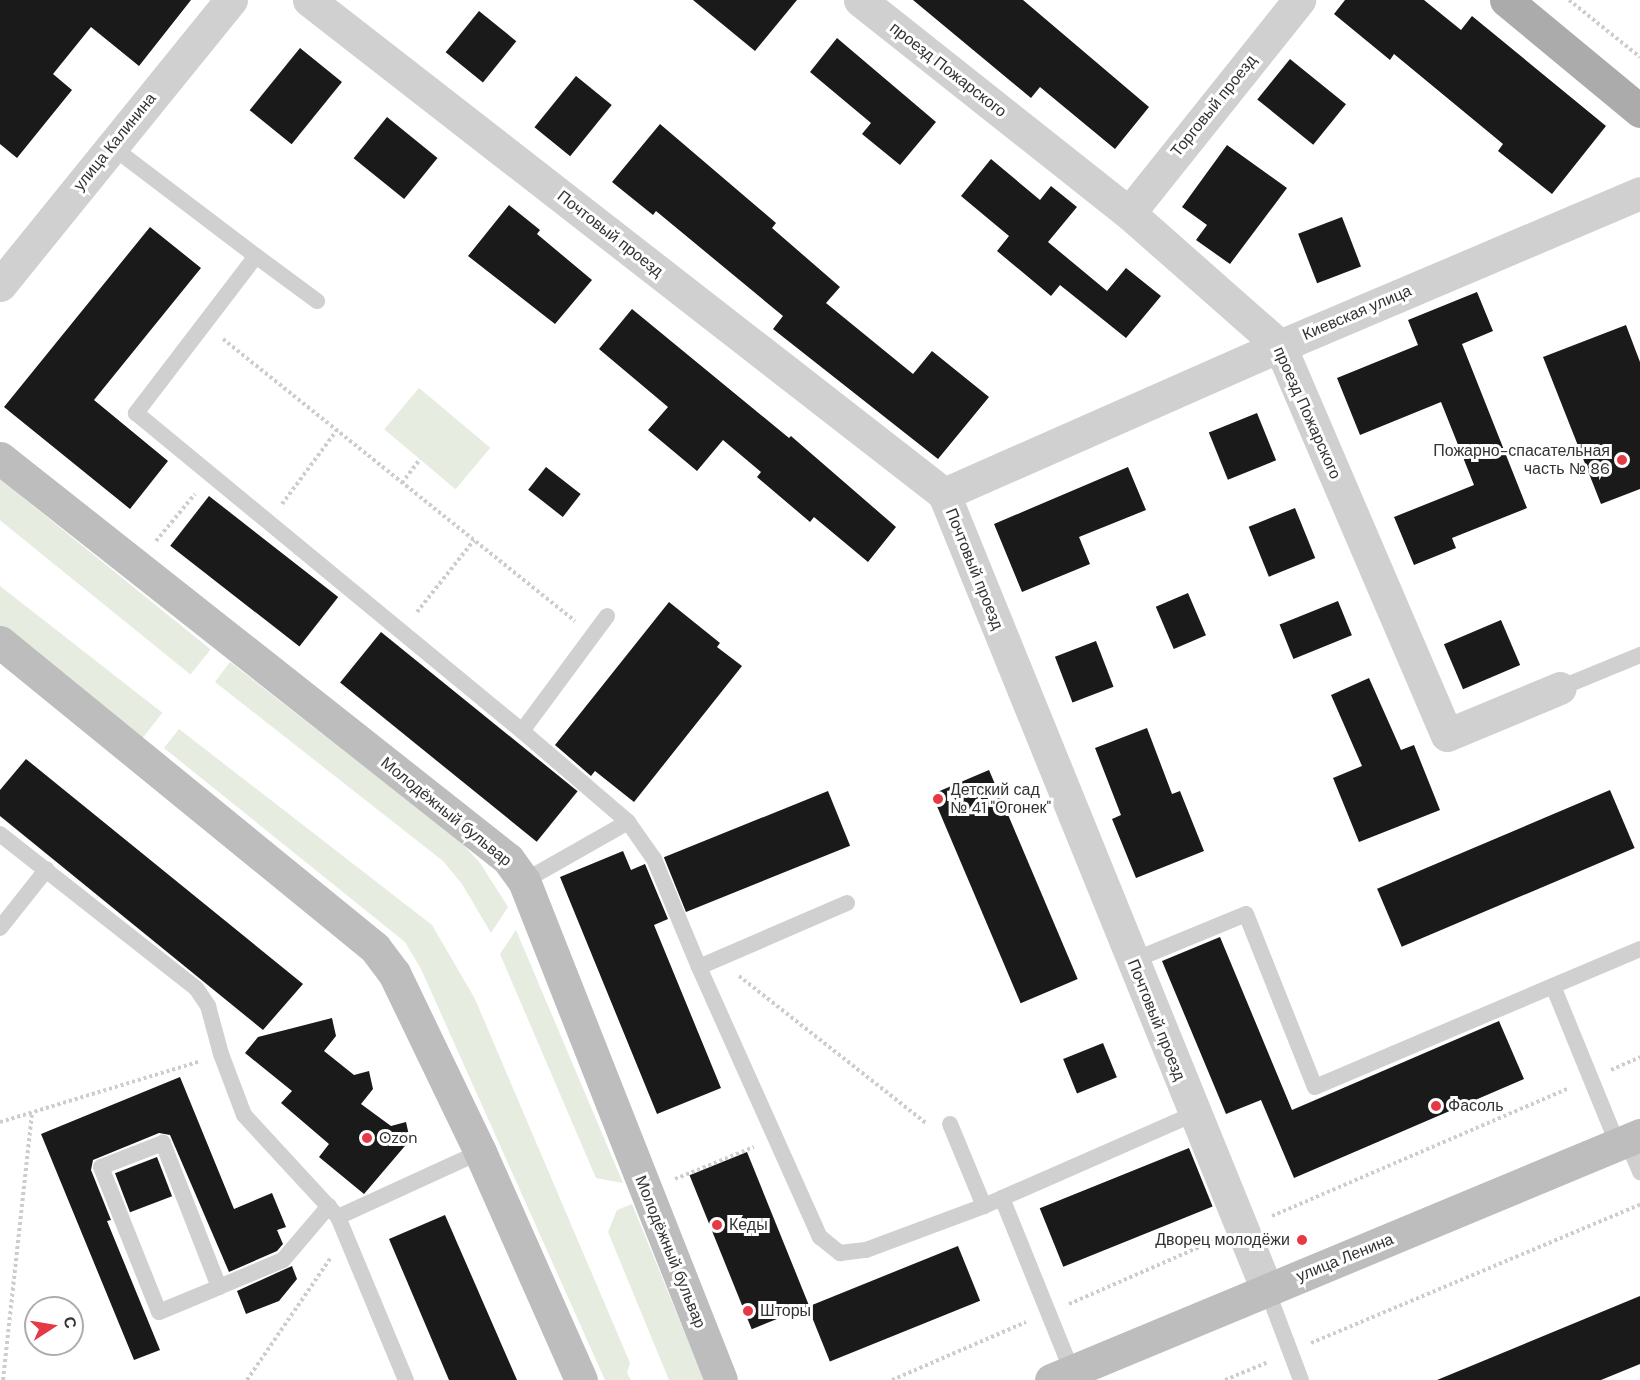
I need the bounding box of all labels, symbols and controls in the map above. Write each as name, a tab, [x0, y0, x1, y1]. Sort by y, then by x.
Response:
street label: проезд Пожарского	[886, 18, 1010, 122]
street label: Торговый проезд	[1167, 51, 1261, 161]
street label: улица Калинина	[70, 89, 160, 195]
street label: Почтовый проезд	[553, 187, 667, 281]
street label: Киевская улица	[1300, 281, 1414, 345]
street label: проезд Пожарского	[1269, 344, 1345, 482]
place label: Пожарно-спасательная часть № 86	[1433, 441, 1610, 479]
marker: Пожарно-спасательная часть № 86	[1615, 453, 1629, 467]
street label: Почтовый проезд	[941, 506, 1007, 632]
street label: Молодёжный бульвар	[377, 753, 515, 871]
place label: Детский сад № 41 "Огонек"	[950, 780, 1051, 818]
marker: Детский сад № 41 "Огонек"	[931, 792, 945, 806]
street label: Почтовый проезд	[1123, 957, 1189, 1083]
place label: Фасоль	[1448, 1096, 1503, 1116]
marker: Фасоль	[1429, 1099, 1443, 1113]
place label: Ozon	[379, 1128, 417, 1148]
marker: Ozon	[360, 1131, 374, 1145]
street label: Молодёжный бульвар	[631, 1173, 709, 1331]
place label: Кеды	[729, 1215, 768, 1235]
marker: Кеды	[710, 1218, 724, 1232]
place label: Дворец молодёжи	[1155, 1230, 1290, 1250]
street label: улица Ленина	[1294, 1230, 1396, 1286]
marker: Дворец молодёжи	[1295, 1233, 1309, 1247]
north arrow	[24, 1296, 84, 1356]
place label: Шторы	[760, 1301, 811, 1321]
marker: Шторы	[741, 1304, 755, 1318]
text: С	[59, 1315, 82, 1330]

